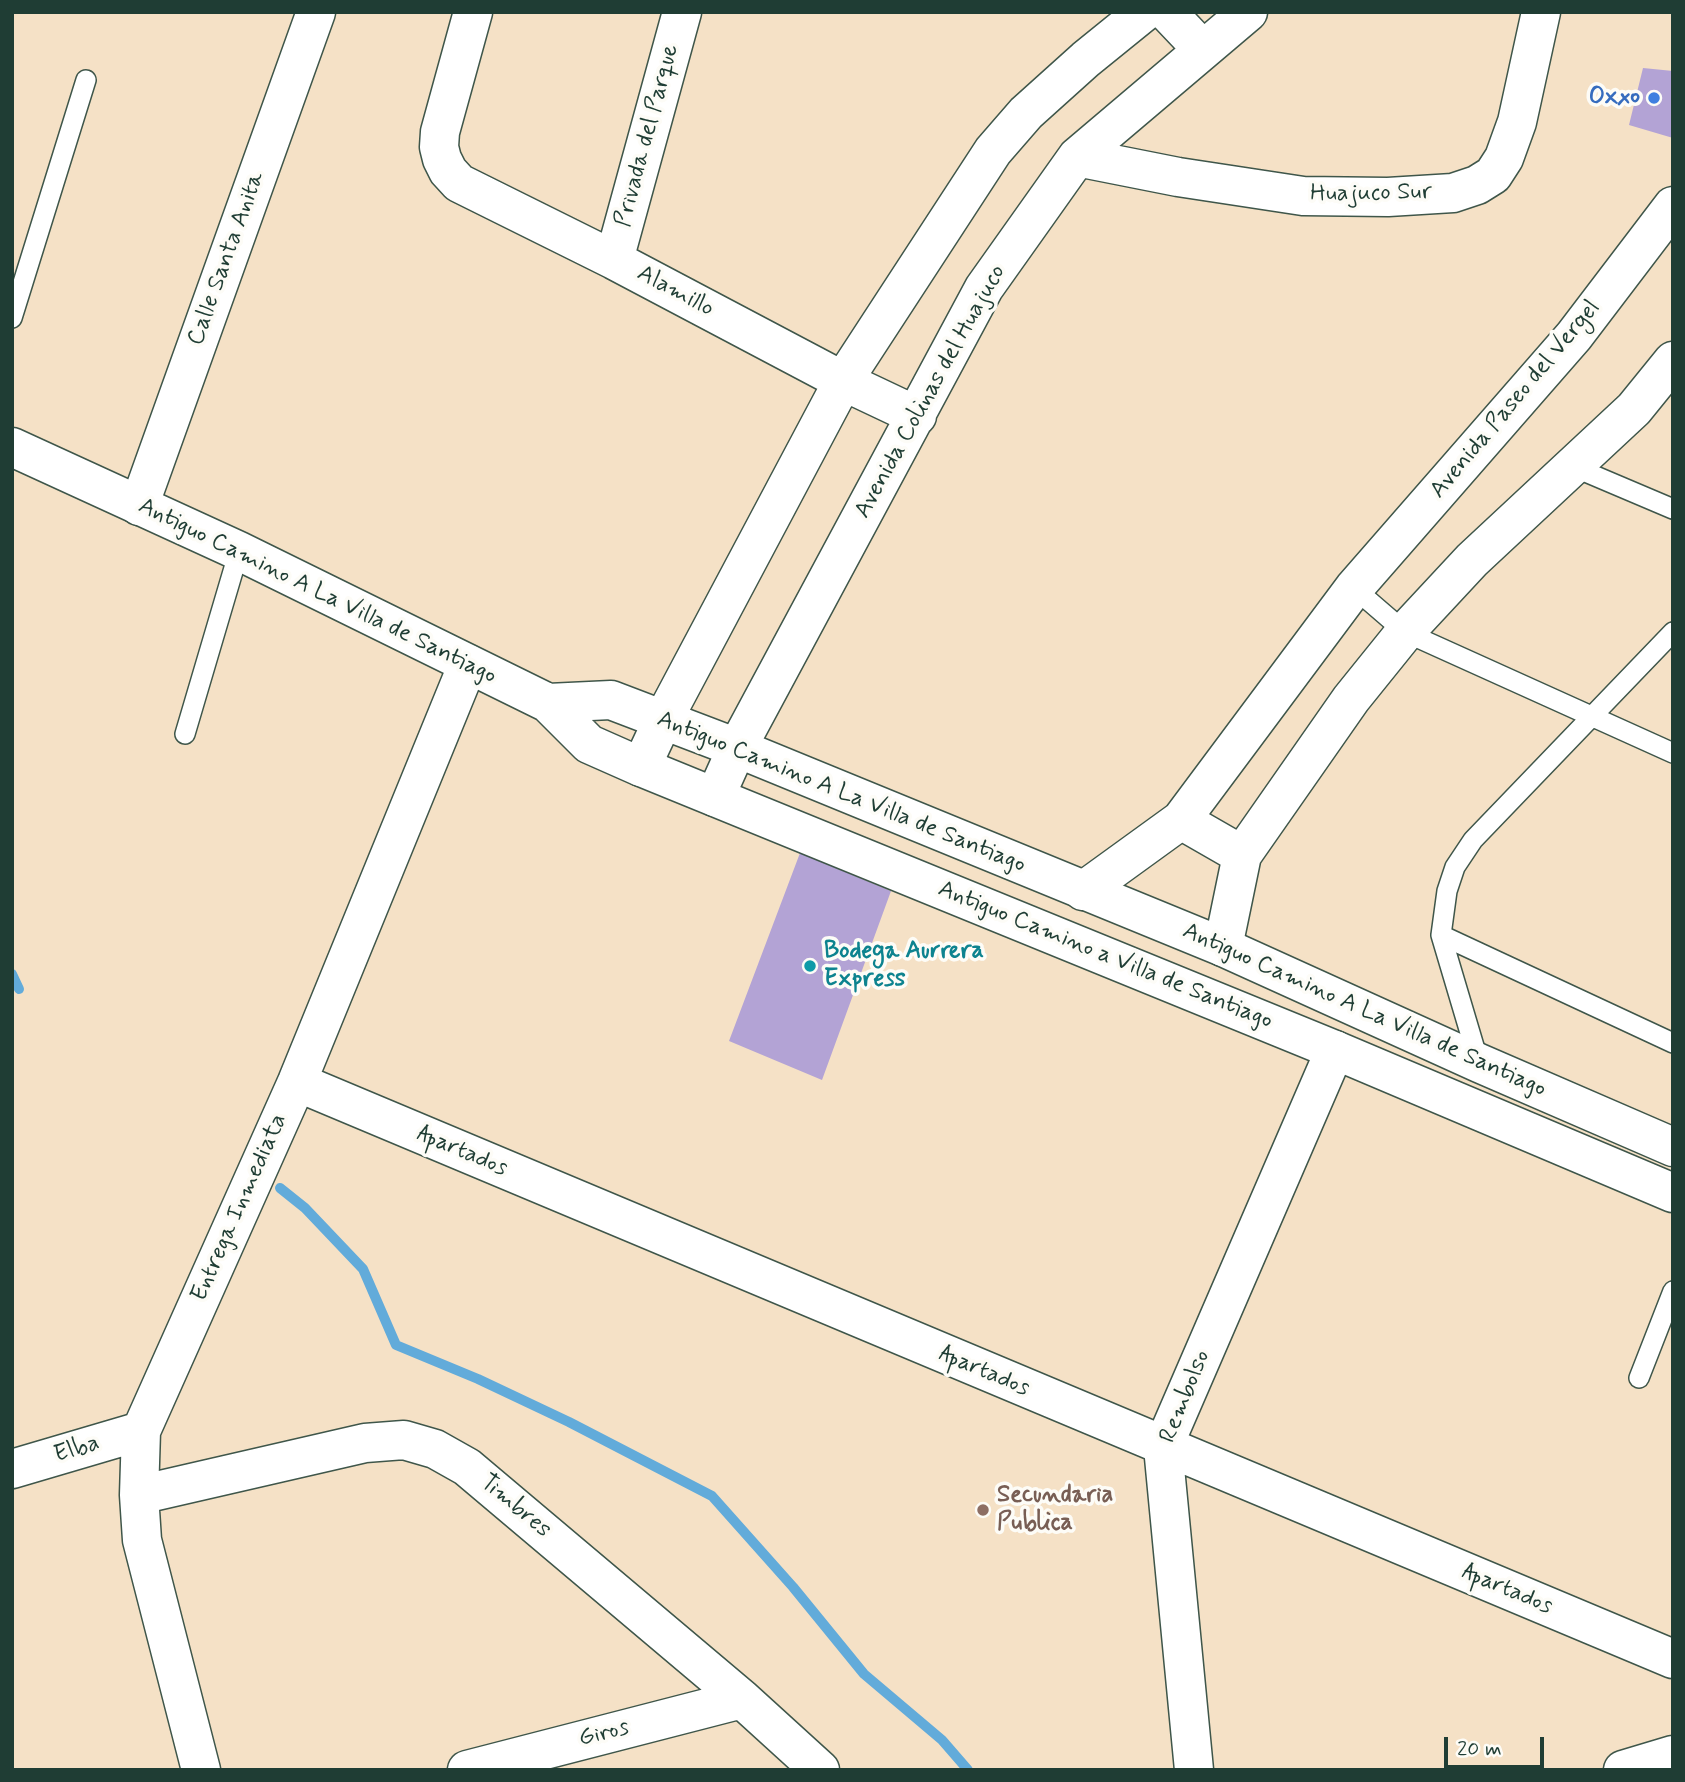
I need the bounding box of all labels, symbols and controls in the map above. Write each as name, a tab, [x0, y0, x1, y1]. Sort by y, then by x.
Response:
street label: Privada del Parque	[610, 42, 686, 230]
place label: Oxxo	[1589, 84, 1640, 112]
marker: Oxxo	[1646, 90, 1662, 106]
street label: Calle Santa Anita	[182, 168, 272, 350]
street label: Huajuco Sur	[1310, 179, 1432, 209]
street label: Alamillo	[632, 260, 718, 324]
street label: Avenida Colinas del Huajuco	[849, 260, 1013, 524]
street label: Avenida Paseo del Vergel	[1425, 295, 1607, 505]
street label: Antiguo Camino A La Villa de Santiago	[133, 492, 501, 692]
street label: Antiguo Camino A La Villa de Santiago	[652, 706, 1030, 880]
street label: Antiguo Camino a Villa de Santiago	[934, 876, 1276, 1036]
street label: Antiguo Camino A La Villa de Santiago	[1178, 917, 1550, 1105]
place label: Bodega Aurrera Express	[824, 938, 984, 994]
marker: Bodega Aurrera Express	[802, 958, 818, 974]
street label: Entrega Inmediata	[186, 1110, 294, 1306]
street label: Apartados	[412, 1120, 512, 1184]
street label: Apartados	[934, 1340, 1034, 1404]
street label: Rembolso	[1154, 1346, 1218, 1448]
street label: Elba	[51, 1430, 103, 1470]
street label: Timbres	[474, 1469, 556, 1545]
place label: Secundaria Publica	[997, 1482, 1113, 1538]
marker: Secundaria Publica	[975, 1502, 991, 1518]
street label: Apartados	[1457, 1558, 1557, 1622]
street label: Giros	[576, 1714, 632, 1754]
scale bar	[1447, 1722, 1547, 1766]
text: 20 m	[1457, 1735, 1502, 1763]

